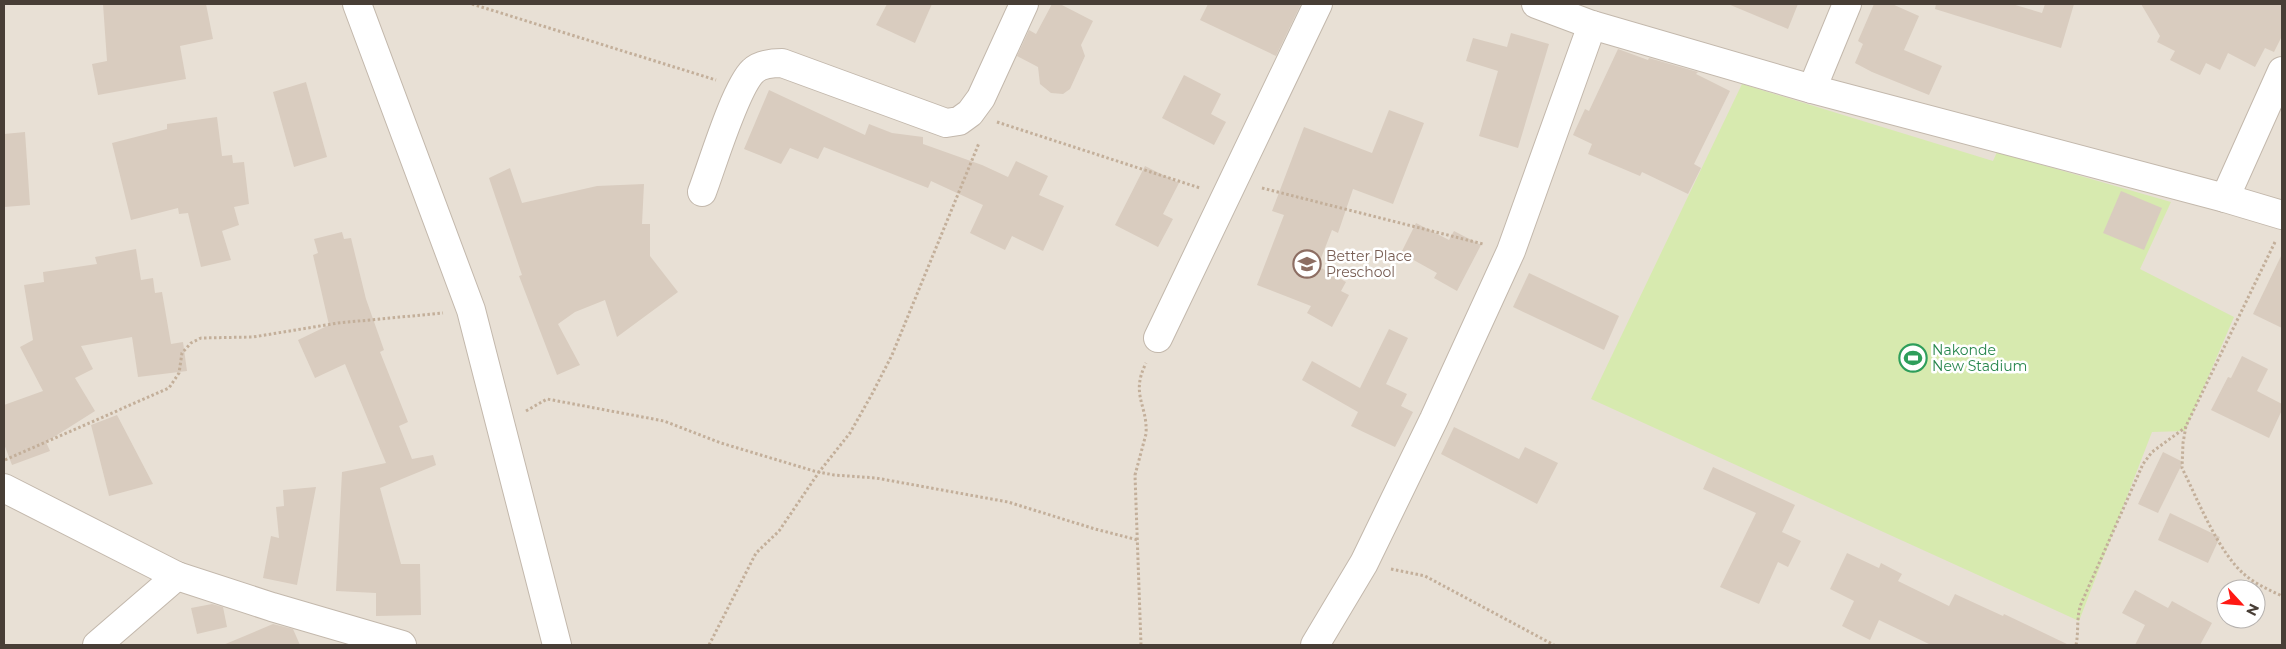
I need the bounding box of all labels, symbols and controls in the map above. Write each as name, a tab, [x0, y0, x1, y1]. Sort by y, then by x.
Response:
place label: Better Place Preschool	[1326, 247, 1412, 281]
school or university icon: Better Place Preschool	[1292, 249, 1322, 279]
place label: Nakonde New Stadium	[1932, 341, 2027, 375]
sports icon: Nakonde New Stadium	[1898, 343, 1928, 373]
north arrow	[2216, 579, 2266, 629]
text: N	[2242, 601, 2263, 619]

